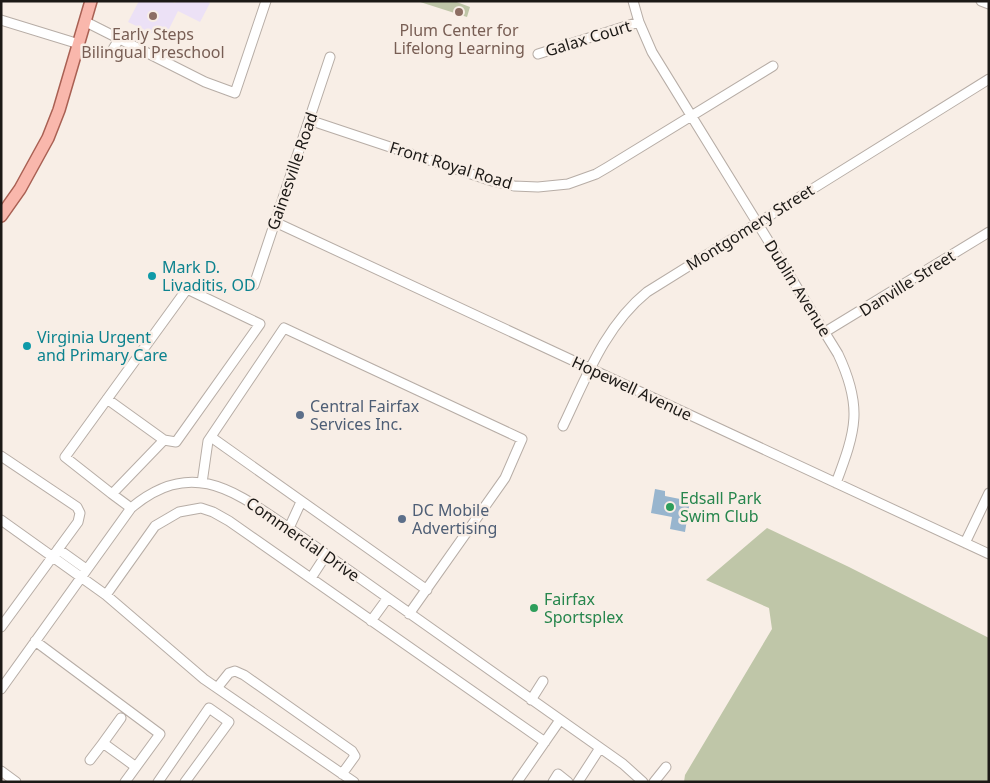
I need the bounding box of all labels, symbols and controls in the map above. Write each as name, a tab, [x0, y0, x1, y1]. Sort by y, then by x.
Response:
marker: Plum Center for Lifelong Learning	[453, 6, 465, 18]
marker: Early Steps Bilingual Preschool	[147, 10, 159, 22]
street label: Galax Court	[543, 14, 634, 61]
place label: Plum Center for Lifelong Learning	[393, 19, 525, 59]
place label: Early Steps Bilingual Preschool	[81, 23, 225, 63]
street label: Gainesville Road	[261, 109, 323, 233]
street label: Front Royal Road	[387, 136, 515, 194]
street label: Montgomery Street	[682, 179, 818, 275]
street label: Dublin Avenue	[760, 236, 836, 340]
street label: Danville Street	[855, 245, 959, 321]
place label: Mark D. Livaditis, OD	[162, 256, 256, 296]
marker: Mark D. Livaditis, OD	[146, 270, 158, 282]
place label: Virginia Urgent and Primary Care	[37, 326, 168, 366]
marker: Virginia Urgent and Primary Care	[21, 340, 33, 352]
street label: Hopewell Avenue	[568, 351, 696, 425]
place label: Central Fairfax Services Inc.	[310, 395, 420, 435]
marker: Central Fairfax Services Inc.	[294, 409, 306, 421]
place label: Edsall Park Swim Club	[680, 487, 762, 527]
street label: Commercial Drive	[242, 492, 364, 586]
place label: DC Mobile Advertising	[412, 499, 497, 539]
marker: Edsall Park Swim Club	[664, 501, 676, 513]
marker: DC Mobile Advertising	[396, 513, 408, 525]
place label: Fairfax Sportsplex	[544, 588, 624, 628]
marker: Fairfax Sportsplex	[528, 602, 540, 614]

